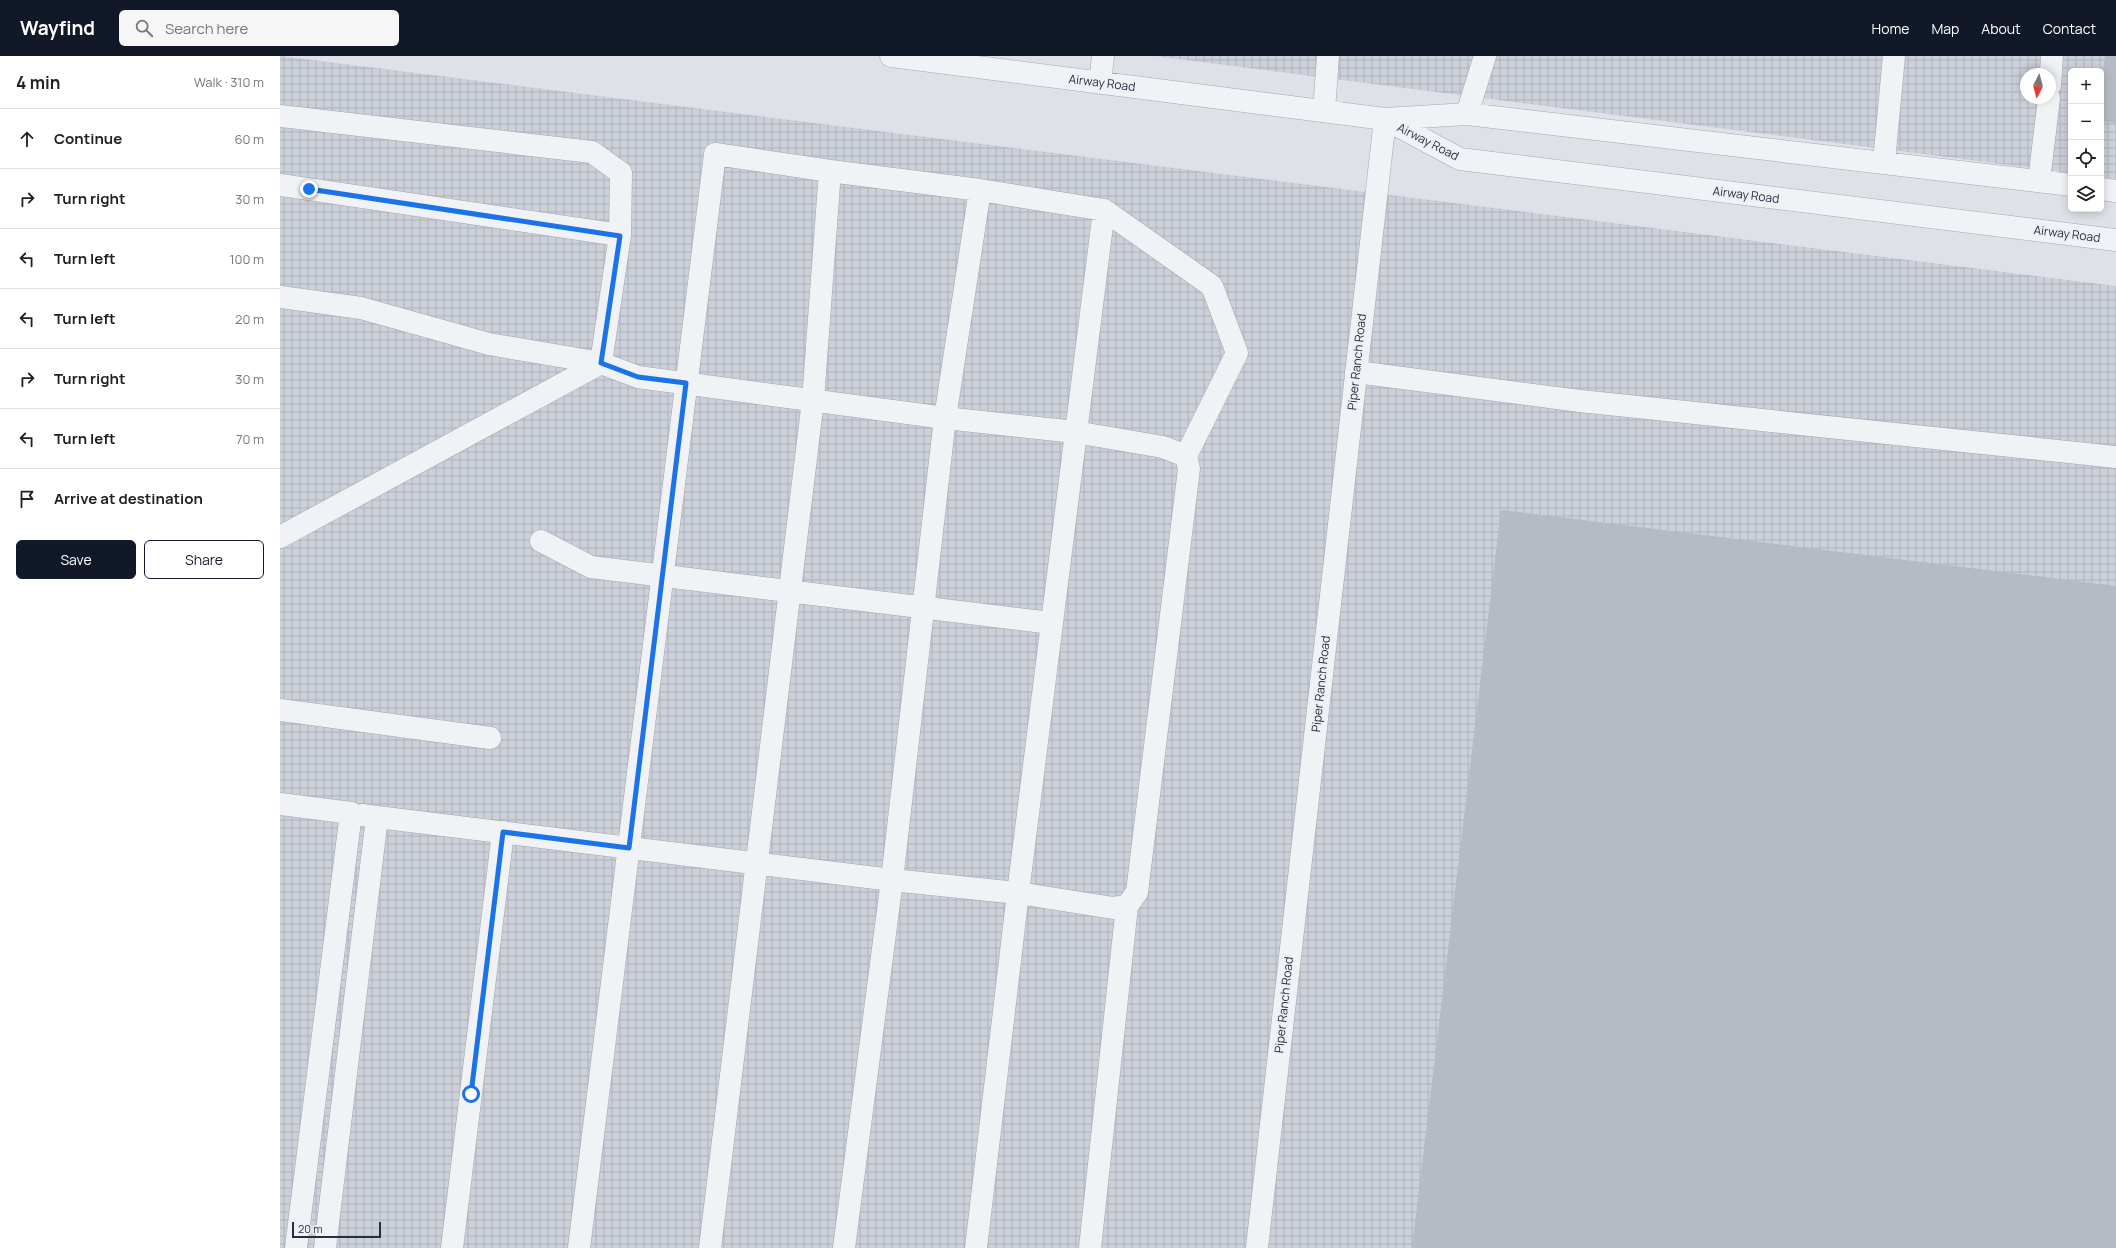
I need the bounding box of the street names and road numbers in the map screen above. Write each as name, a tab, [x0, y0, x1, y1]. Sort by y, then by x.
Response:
street label: Airway Road	[1068, 70, 1136, 95]
street label: Airway Road	[1394, 119, 1462, 164]
street label: Airway Road	[1712, 182, 1780, 207]
street label: Airway Road	[2033, 221, 2101, 246]
street label: Piper Ranch Road	[1343, 313, 1370, 411]
street label: Piper Ranch Road	[1307, 635, 1334, 733]
street label: Piper Ranch Road	[1270, 956, 1297, 1054]

